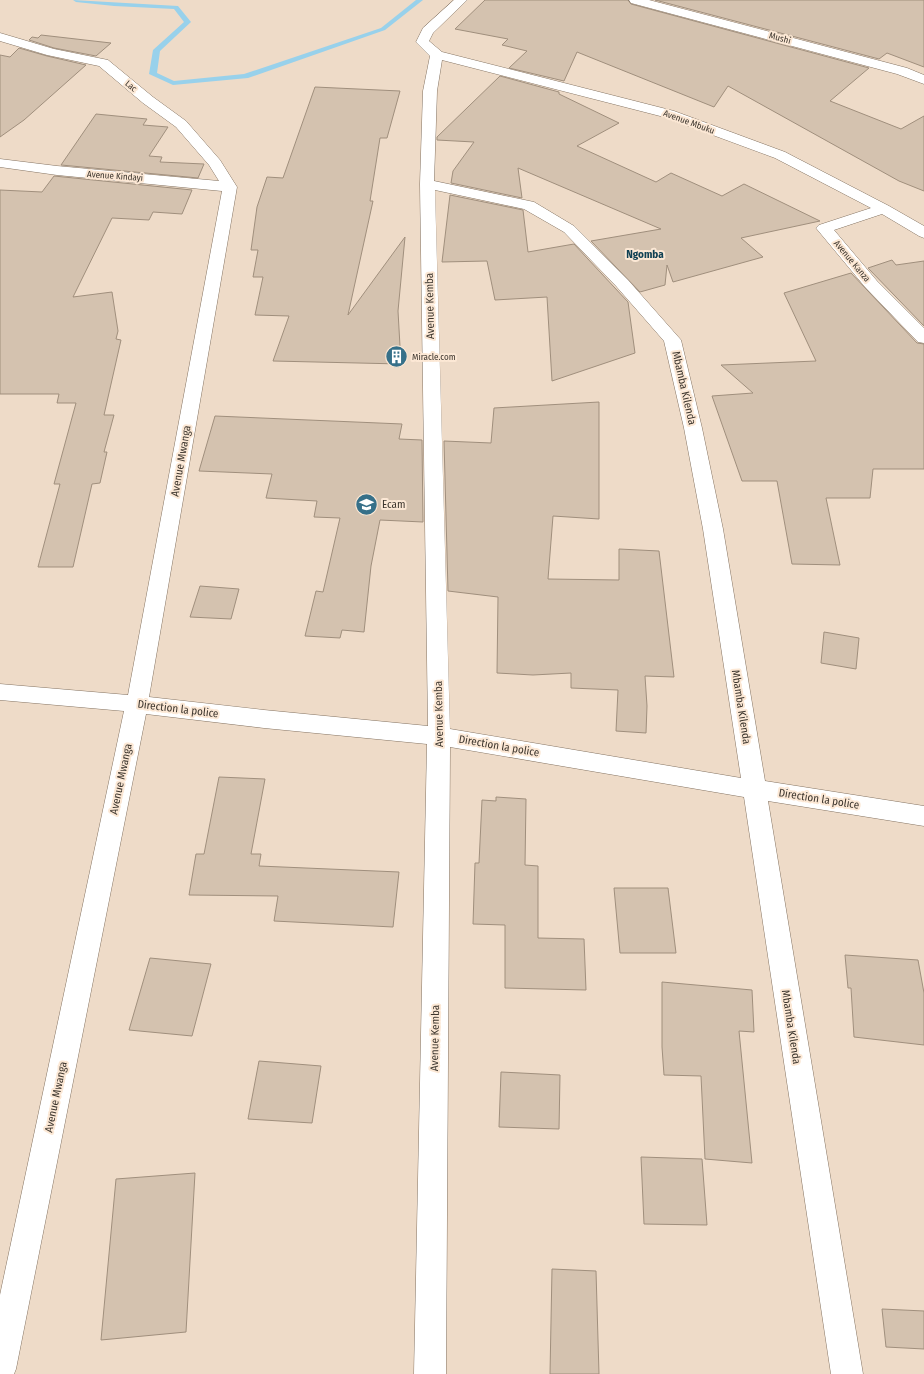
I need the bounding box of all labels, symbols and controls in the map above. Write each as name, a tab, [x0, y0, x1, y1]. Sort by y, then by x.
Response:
street label: Mushi	[768, 30, 792, 46]
street label: Lac	[123, 78, 139, 94]
street label: Avenue Mbuku	[662, 108, 716, 136]
street label: Avenue Kindayi	[87, 169, 143, 183]
street label: Avenue Kanza	[832, 238, 873, 284]
district label: Ngomba	[626, 248, 664, 261]
street label: Avenue Kemba	[423, 273, 437, 339]
building icon: Miracle.com	[383, 344, 409, 370]
street label: Mbamba Kilenda	[669, 350, 699, 426]
place label: Miracle.com	[412, 352, 456, 362]
street label: Avenue Mwanga	[168, 424, 194, 498]
school or university icon: Ecam	[353, 491, 379, 517]
place label: Ecam	[382, 498, 405, 511]
street label: Mbamba Kilenda	[729, 669, 753, 745]
street label: Avenue Kemba	[432, 681, 446, 747]
street label: Direction la police	[137, 698, 219, 720]
street label: Direction la police	[458, 733, 540, 759]
street label: Avenue Mwanga	[107, 742, 135, 816]
street label: Direction la police	[778, 786, 860, 812]
street label: Mbamba Kilenda	[779, 989, 803, 1065]
street label: Avenue Kemba	[428, 1005, 442, 1071]
street label: Avenue Mwanga	[42, 1060, 70, 1134]

